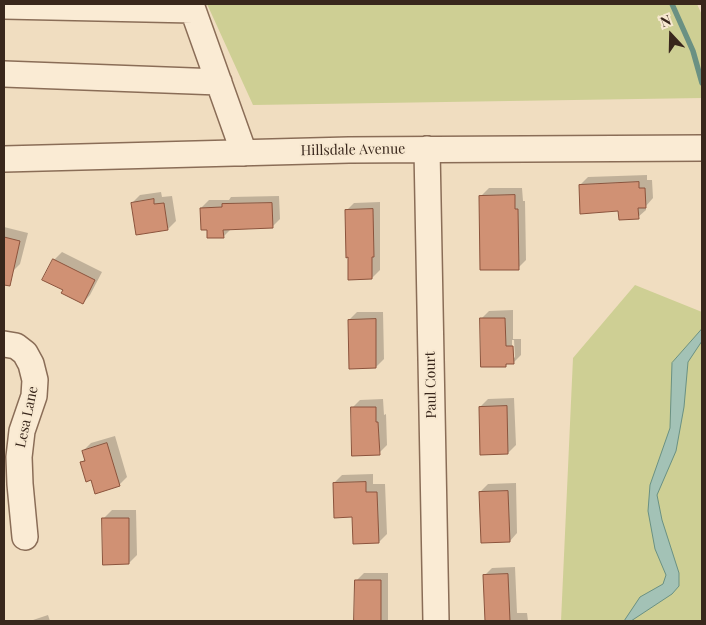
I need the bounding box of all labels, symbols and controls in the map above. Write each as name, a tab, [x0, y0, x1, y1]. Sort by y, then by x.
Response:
north arrow	[646, 10, 696, 60]
text: N	[657, 10, 674, 31]
street label: Hillsdale Avenue	[301, 141, 405, 159]
street label: Paul Court	[422, 351, 440, 419]
street label: Lesa Lane	[12, 385, 42, 449]

